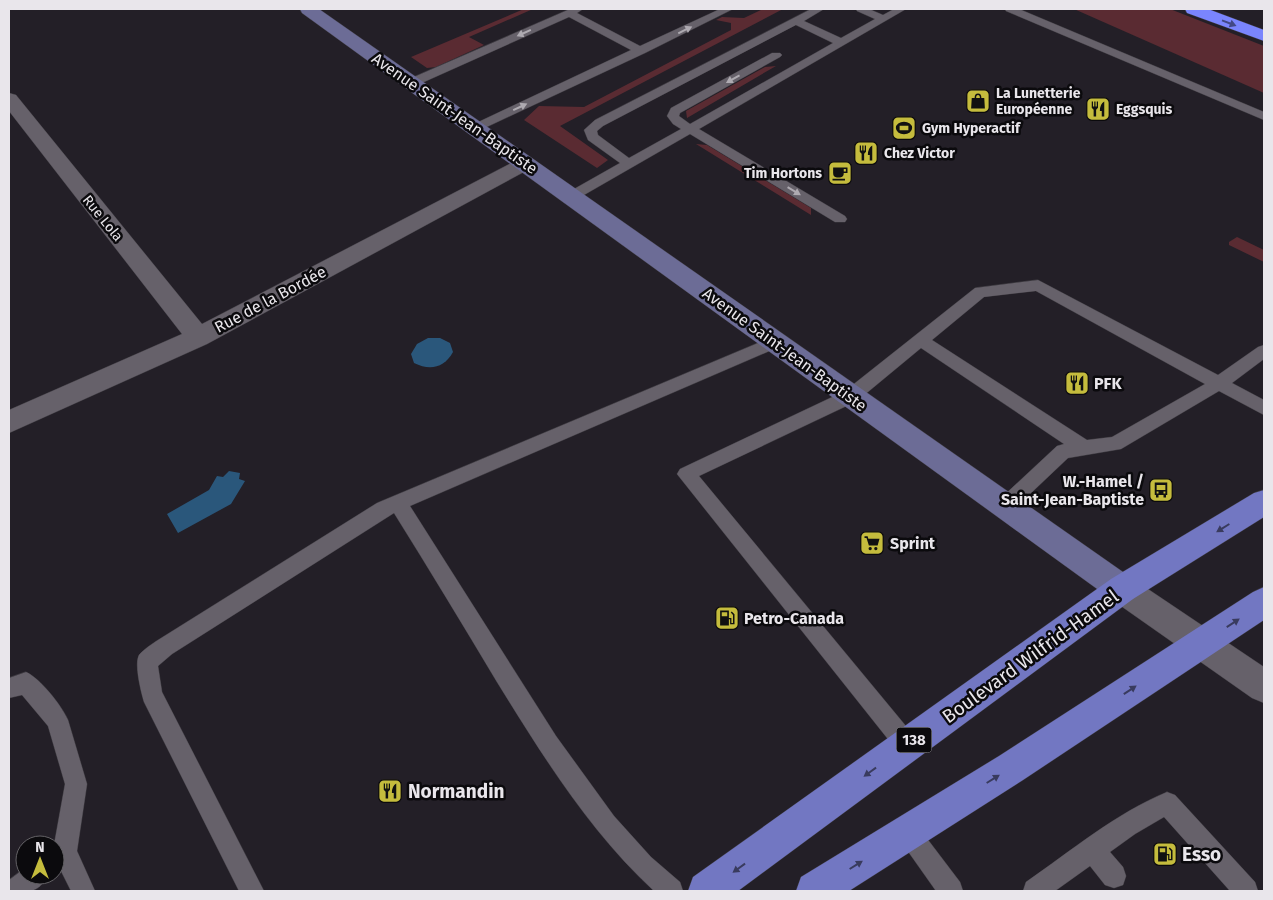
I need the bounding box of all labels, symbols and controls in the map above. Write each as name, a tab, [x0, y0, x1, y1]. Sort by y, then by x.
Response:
one-way arrow	[1222, 19, 1237, 27]
one-way arrow	[677, 26, 692, 34]
one-way arrow	[517, 29, 531, 37]
street label: Avenue Saint-Jean-Baptiste	[368, 49, 541, 178]
one-way arrow	[726, 75, 740, 83]
place label: La Lunetterie Européenne	[996, 85, 1081, 118]
shop icon: La Lunetterie Européenne	[965, 88, 991, 114]
restaurant icon: Eggsquis	[1085, 96, 1111, 122]
place label: Eggsquis	[1116, 101, 1173, 118]
one-way arrow	[513, 103, 527, 111]
sports icon: Gym Hyperactif	[891, 115, 917, 141]
place label: Gym Hyperactif	[922, 120, 1022, 137]
restaurant icon: Chez Victor	[853, 140, 879, 166]
place label: Chez Victor	[884, 145, 955, 162]
cafe icon: Tim Hortons	[827, 160, 853, 186]
place label: Tim Hortons	[744, 165, 822, 182]
one-way arrow	[788, 187, 801, 196]
street label: Rue Lola	[79, 192, 126, 245]
street label: Rue de la Bordée	[211, 262, 329, 337]
street label: Avenue Saint-Jean-Baptiste	[699, 284, 870, 415]
restaurant icon: PFK	[1064, 370, 1090, 396]
place label: PFK	[1094, 374, 1122, 393]
place label: W.-Hamel / Saint-Jean-Baptiste	[1001, 472, 1144, 509]
bus stop icon: W.-Hamel / Saint-Jean-Baptiste	[1148, 477, 1174, 503]
one-way arrow	[1216, 523, 1229, 532]
supermarket icon: Sprint	[859, 530, 885, 556]
place label: Sprint	[890, 534, 936, 553]
street label: Boulevard Wilfrid-Hamel	[938, 584, 1123, 728]
fuel station icon: Petro-Canada	[714, 605, 740, 631]
place label: Petro-Canada	[744, 609, 844, 628]
one-way arrow	[1226, 618, 1240, 628]
one-way arrow	[1123, 686, 1137, 695]
road number: 138	[896, 728, 932, 752]
one-way arrow	[863, 767, 877, 777]
one-way arrow	[987, 774, 1000, 783]
restaurant icon: Normandin	[377, 778, 403, 804]
place label: Normandin	[408, 780, 504, 803]
north arrow	[15, 835, 65, 885]
text: N	[35, 839, 45, 856]
fuel station icon: Esso	[1152, 841, 1178, 867]
place label: Esso	[1182, 843, 1221, 866]
one-way arrow	[849, 860, 862, 870]
one-way arrow	[732, 863, 746, 873]

